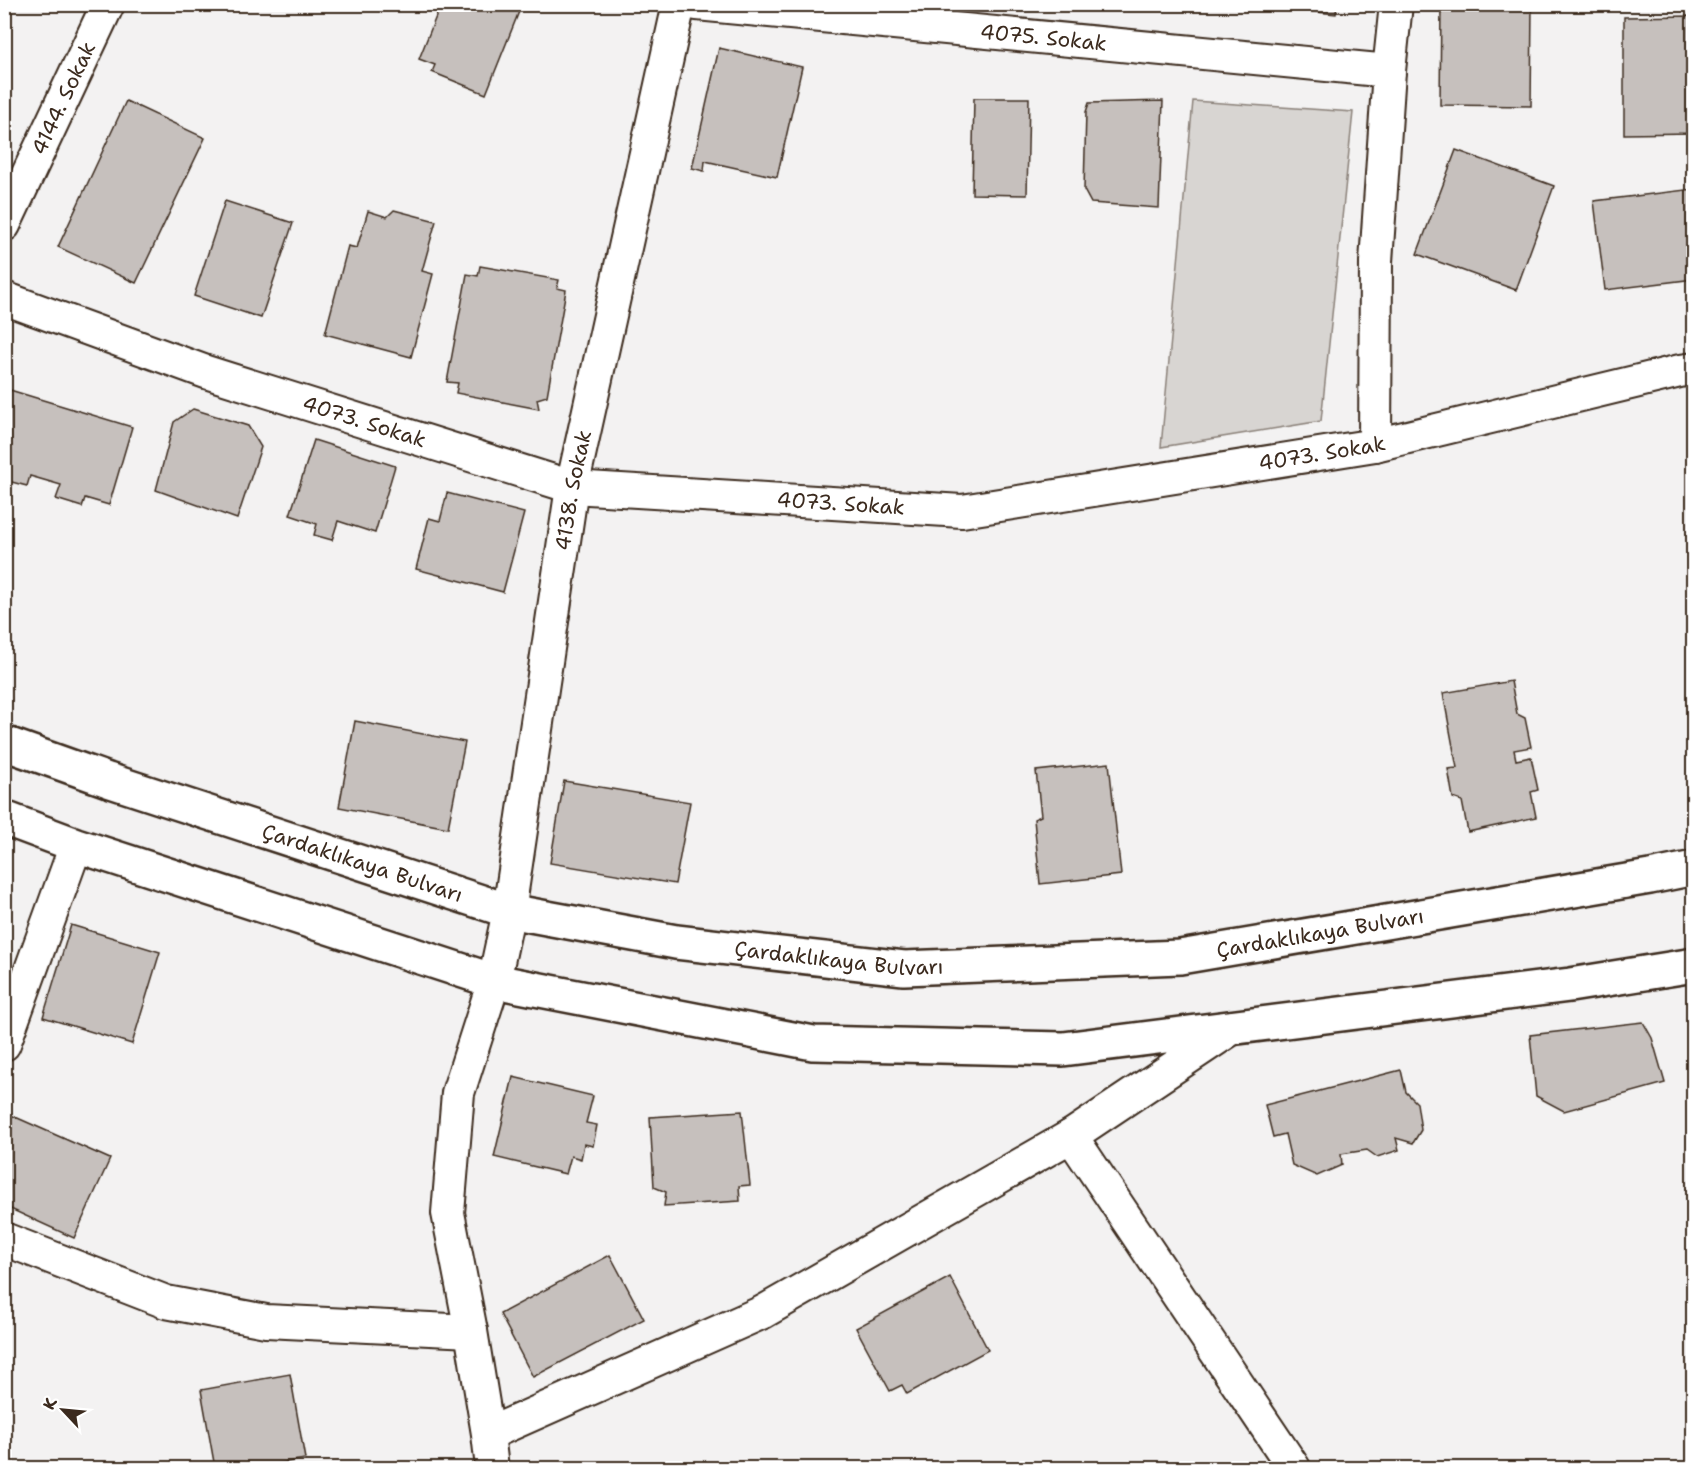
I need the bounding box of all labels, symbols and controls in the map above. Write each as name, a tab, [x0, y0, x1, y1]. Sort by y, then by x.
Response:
street label: 4075. Sokak	[979, 17, 1108, 58]
street label: 4144. Sokak	[25, 37, 102, 159]
street label: 4073. Sokak	[299, 389, 430, 454]
street label: 4138. Sokak	[549, 427, 598, 553]
street label: 4073. Sokak	[1256, 429, 1388, 477]
street label: 4073. Sokak	[776, 486, 906, 521]
street label: Çardaklıkaya Bulvarı	[258, 817, 467, 909]
street label: Çardaklıkaya Bulvarı	[1214, 902, 1426, 965]
street label: Çardaklıkaya Bulvarı	[733, 935, 944, 982]
north arrow	[33, 1380, 93, 1440]
text: K	[38, 1394, 62, 1413]

